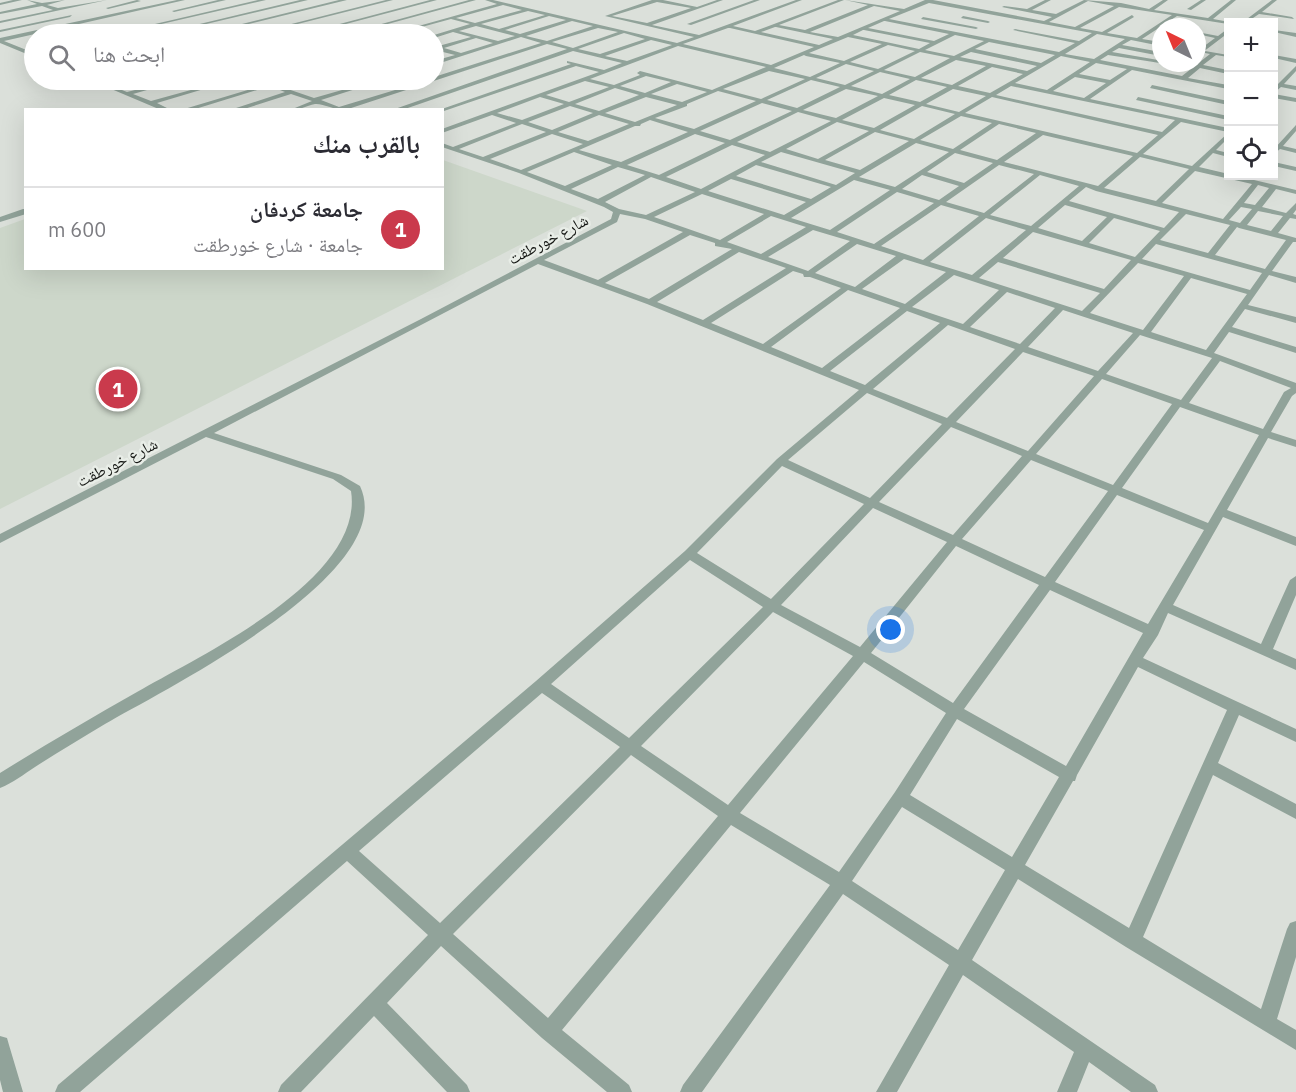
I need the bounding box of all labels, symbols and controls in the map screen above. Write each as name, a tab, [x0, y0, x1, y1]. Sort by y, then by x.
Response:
north arrow	[1152, 18, 1206, 72]
map controls	[1224, 18, 1278, 180]
button: +	[1224, 18, 1278, 72]
search box	[24, 24, 444, 90]
text: ابحث هنا	[93, 39, 165, 68]
icon: search	[45, 41, 78, 74]
button: −	[1224, 72, 1278, 126]
text: بالقرب منك	[312, 126, 420, 160]
button: locate	[1224, 126, 1278, 180]
text: جامعة كردفان	[250, 194, 363, 223]
street label: شارع خورطقت	[505, 210, 592, 269]
text: 600 m	[48, 216, 106, 243]
text: 1	[395, 216, 407, 243]
text: جامعة · شارع خورطقت	[193, 231, 363, 258]
pin: 1	[98, 366, 138, 412]
street label: شارع خورطقت	[73, 433, 161, 492]
your location	[876, 615, 905, 644]

